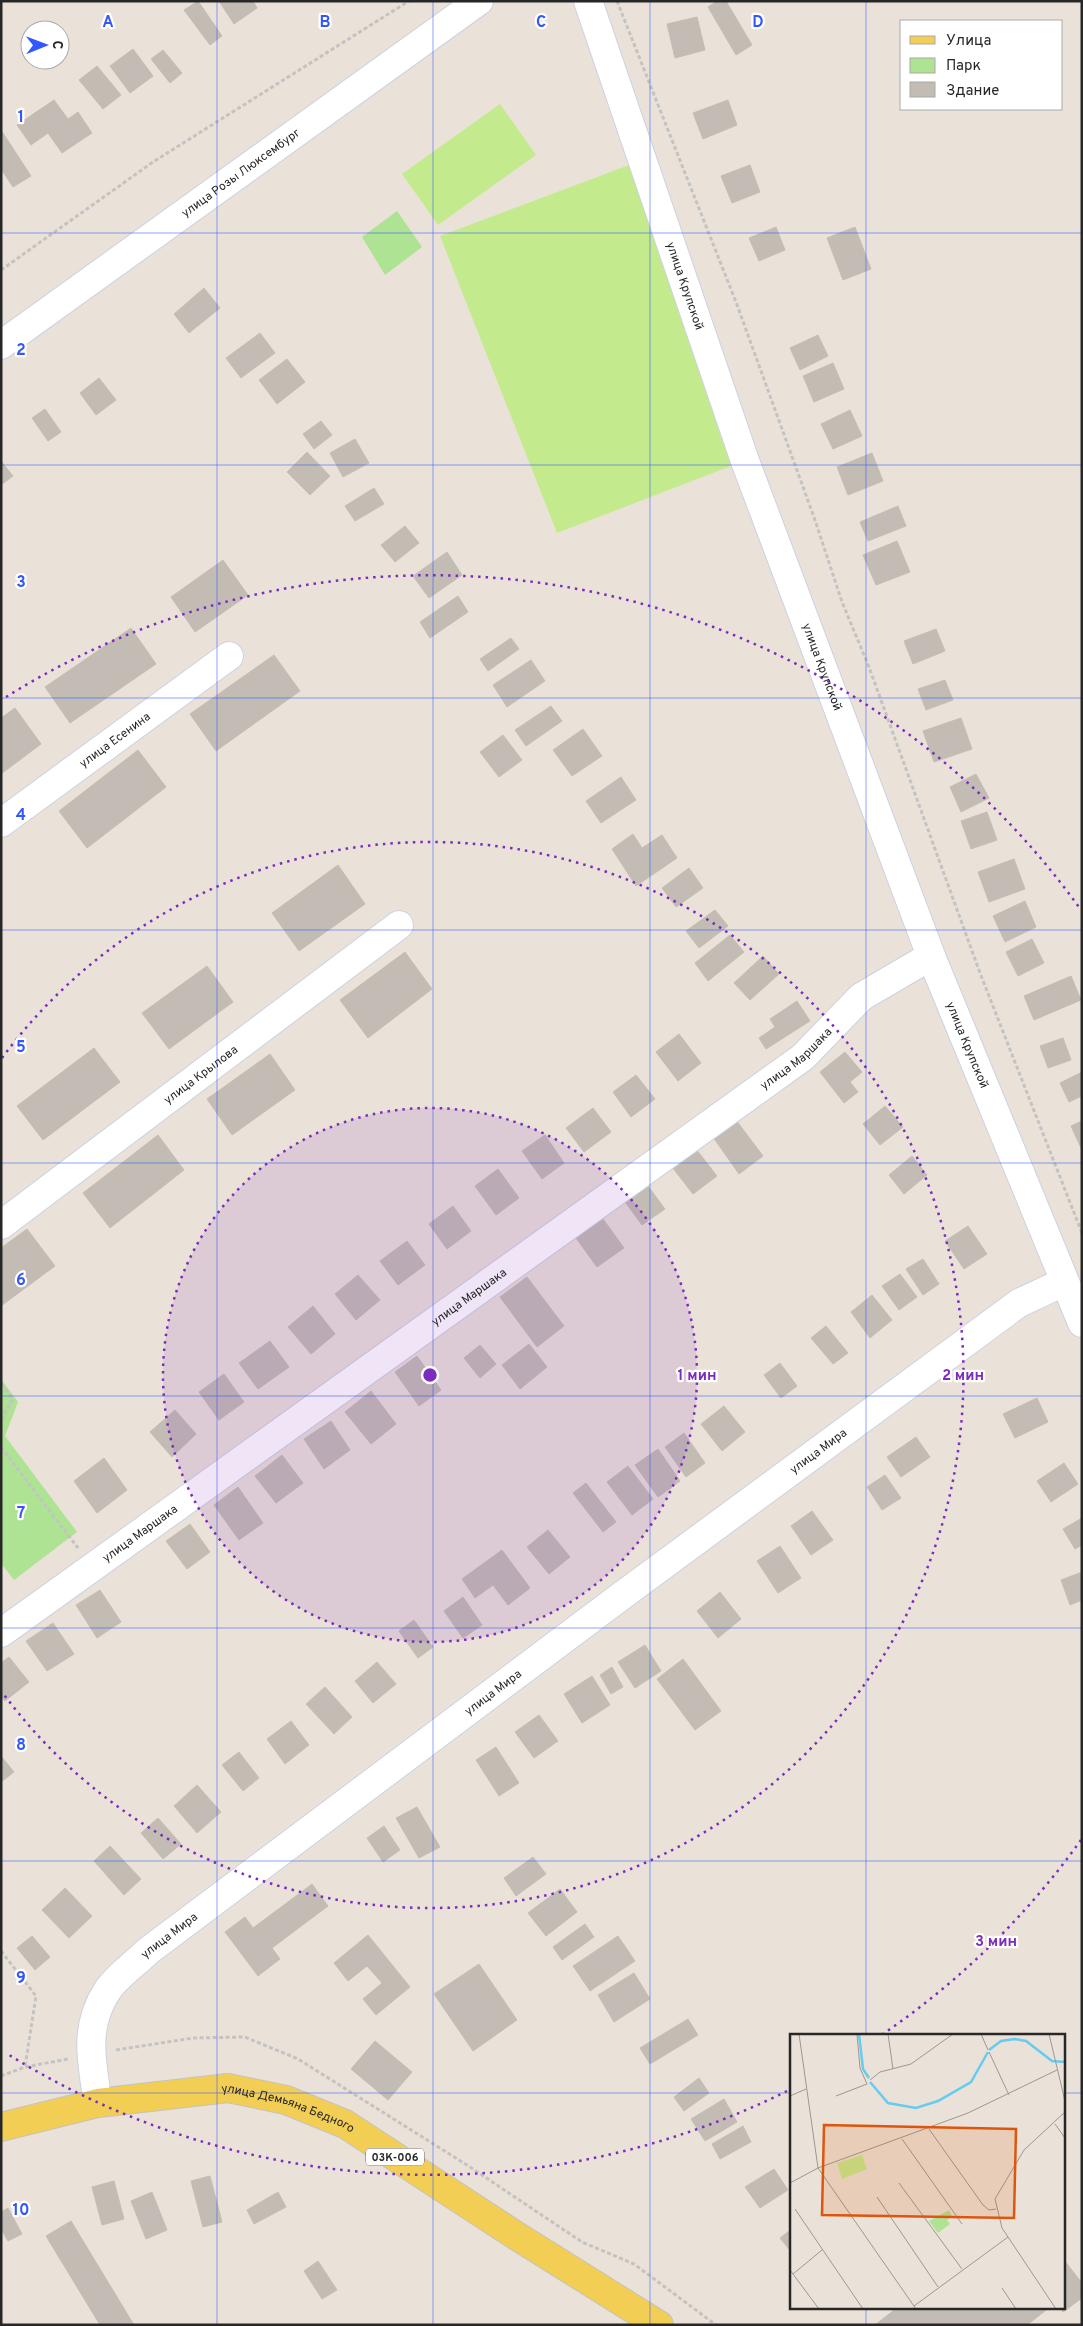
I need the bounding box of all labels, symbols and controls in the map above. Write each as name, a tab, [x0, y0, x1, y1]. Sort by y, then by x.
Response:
text: A	[102, 13, 114, 33]
text: B	[319, 13, 331, 33]
text: C	[536, 13, 546, 33]
text: D	[752, 13, 764, 33]
north arrow	[20, 20, 70, 70]
legend	[900, 20, 1063, 110]
text: Улица	[946, 32, 991, 51]
text: С	[48, 40, 65, 49]
text: Парк	[946, 57, 981, 76]
text: Здание	[946, 82, 999, 101]
text: 1	[18, 108, 24, 128]
street label: улица Розы Люксембург	[179, 125, 304, 222]
street label: улица Крупской	[662, 240, 707, 332]
text: 2	[16, 341, 26, 361]
text: 3	[16, 573, 26, 593]
street label: улица Крупской	[798, 621, 845, 713]
street label: улица Есенина	[77, 709, 154, 772]
text: 4	[16, 806, 26, 826]
street label: улица Крупской	[942, 1000, 992, 1091]
street label: улица Маршака	[757, 1025, 836, 1094]
text: 5	[16, 1038, 26, 1058]
street label: улица Крылова	[161, 1042, 242, 1108]
street label: улица Маршака	[428, 1265, 510, 1330]
text: 6	[16, 1271, 26, 1291]
centre of rings	[421, 1366, 439, 1384]
text: 1 мин	[678, 1367, 716, 1386]
text: 2 мин	[942, 1367, 984, 1386]
street label: улица Мира	[787, 1425, 851, 1478]
street label: улица Маршака	[100, 1502, 181, 1567]
text: 7	[17, 1504, 25, 1524]
street label: улица Мира	[462, 1667, 525, 1720]
text: 8	[16, 1736, 26, 1756]
street label: улица Мира	[138, 1910, 201, 1963]
text: 3 мин	[975, 1933, 1017, 1952]
text: 9	[16, 1969, 26, 1989]
inset map	[790, 2034, 1066, 2308]
street label: улица Демьяна Бедного	[221, 2081, 358, 2137]
road number: 03К-006	[366, 2148, 424, 2166]
text: 10	[13, 2201, 29, 2221]

